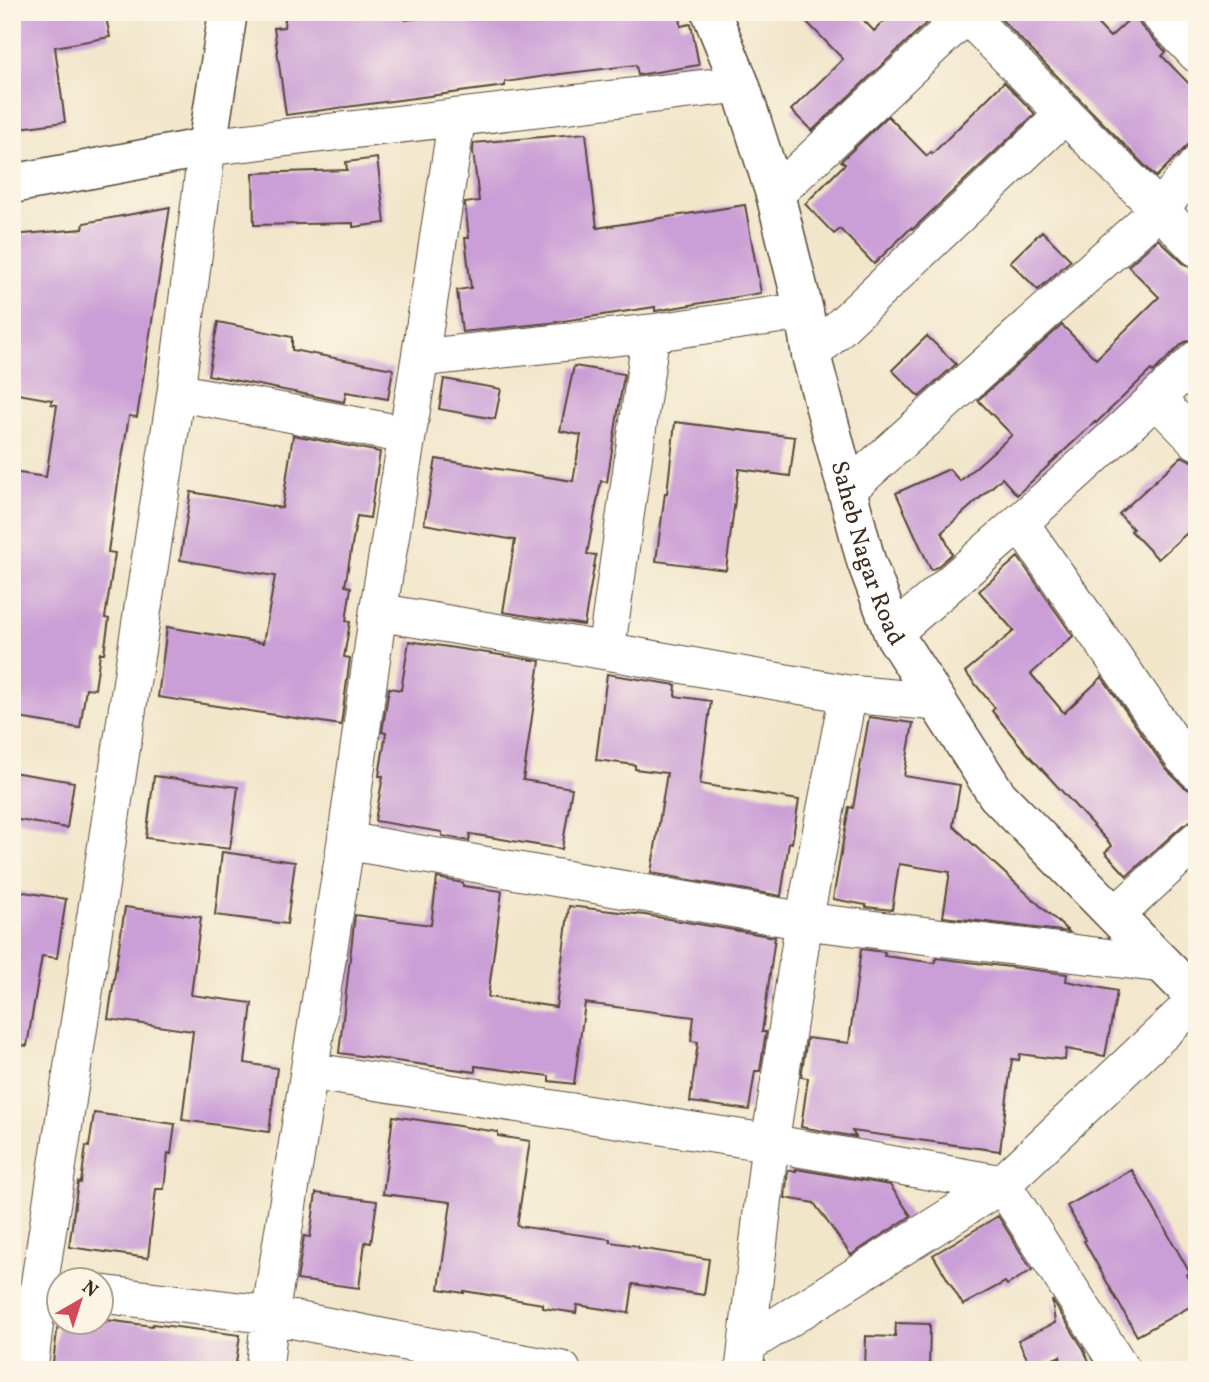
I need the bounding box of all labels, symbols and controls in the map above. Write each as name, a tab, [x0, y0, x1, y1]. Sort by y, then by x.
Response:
street label: Saheb Nagar Road	[821, 457, 912, 653]
north arrow	[46, 1266, 116, 1336]
text: N	[76, 1275, 103, 1304]

